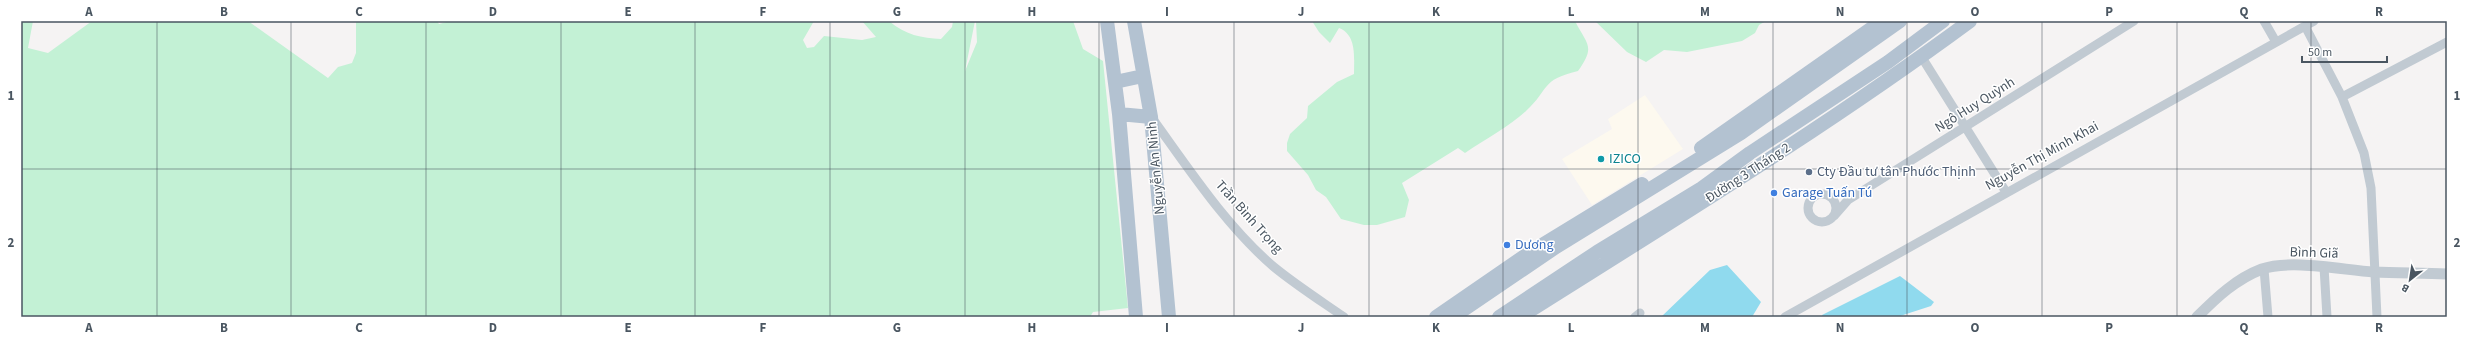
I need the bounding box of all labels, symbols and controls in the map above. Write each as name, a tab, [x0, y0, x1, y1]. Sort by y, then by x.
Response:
text: A	[84, 3, 93, 21]
text: B	[220, 3, 228, 21]
text: C	[355, 3, 363, 21]
text: D	[489, 3, 497, 21]
text: E	[624, 3, 632, 21]
text: F	[760, 3, 767, 21]
text: G	[893, 3, 901, 21]
text: H	[1028, 3, 1036, 21]
text: I	[1165, 3, 1169, 21]
text: J	[1298, 3, 1304, 21]
text: K	[1432, 3, 1441, 21]
text: L	[1568, 3, 1575, 21]
text: M	[1700, 3, 1710, 21]
text: N	[1836, 3, 1844, 21]
text: O	[1971, 3, 1980, 21]
text: P	[2105, 3, 2113, 21]
text: Q	[2240, 3, 2249, 21]
text: R	[2375, 3, 2383, 21]
scale bar	[2302, 38, 2387, 64]
text: 50 m	[2308, 44, 2332, 61]
street label: Ngô Huy Quỳnh	[1931, 72, 2019, 138]
text: 1	[8, 87, 15, 105]
text: 1	[2454, 87, 2461, 105]
street label: Nguyễn Thị Minh Khai	[1982, 116, 2102, 196]
street label: Nguyễn An Ninh	[1142, 121, 1170, 215]
street label: Đường 3 Tháng 2	[1701, 138, 1795, 208]
place label: IZICO	[1609, 149, 1641, 169]
marker: IZICO	[1596, 154, 1606, 164]
place label: Cty Đầu tư tân Phước Thịnh	[1817, 162, 1976, 182]
marker: Cty Đầu tư tân Phước Thịnh	[1804, 167, 1814, 177]
street label: Trần Bình Trọng	[1211, 176, 1287, 258]
place label: Garage Tuấn Tú	[1782, 183, 1872, 203]
marker: Garage Tuấn Tú	[1769, 188, 1779, 198]
text: 2	[8, 234, 15, 252]
text: 2	[2454, 234, 2461, 252]
place label: Dương	[1515, 235, 1554, 255]
marker: Dương	[1502, 240, 1512, 250]
street label: Bình Giã	[2289, 242, 2339, 264]
north arrow	[2390, 260, 2430, 300]
text: B	[2398, 280, 2412, 296]
text: A	[84, 319, 93, 337]
text: B	[220, 319, 228, 337]
text: C	[355, 319, 363, 337]
text: D	[489, 319, 497, 337]
text: E	[624, 319, 632, 337]
text: F	[760, 319, 767, 337]
text: G	[893, 319, 901, 337]
text: H	[1028, 319, 1036, 337]
text: I	[1165, 319, 1169, 337]
text: J	[1298, 319, 1304, 337]
text: K	[1432, 319, 1441, 337]
text: L	[1568, 319, 1575, 337]
text: M	[1700, 319, 1710, 337]
text: N	[1836, 319, 1844, 337]
text: O	[1971, 319, 1980, 337]
text: P	[2105, 319, 2113, 337]
text: Q	[2240, 319, 2249, 337]
text: R	[2375, 319, 2383, 337]

